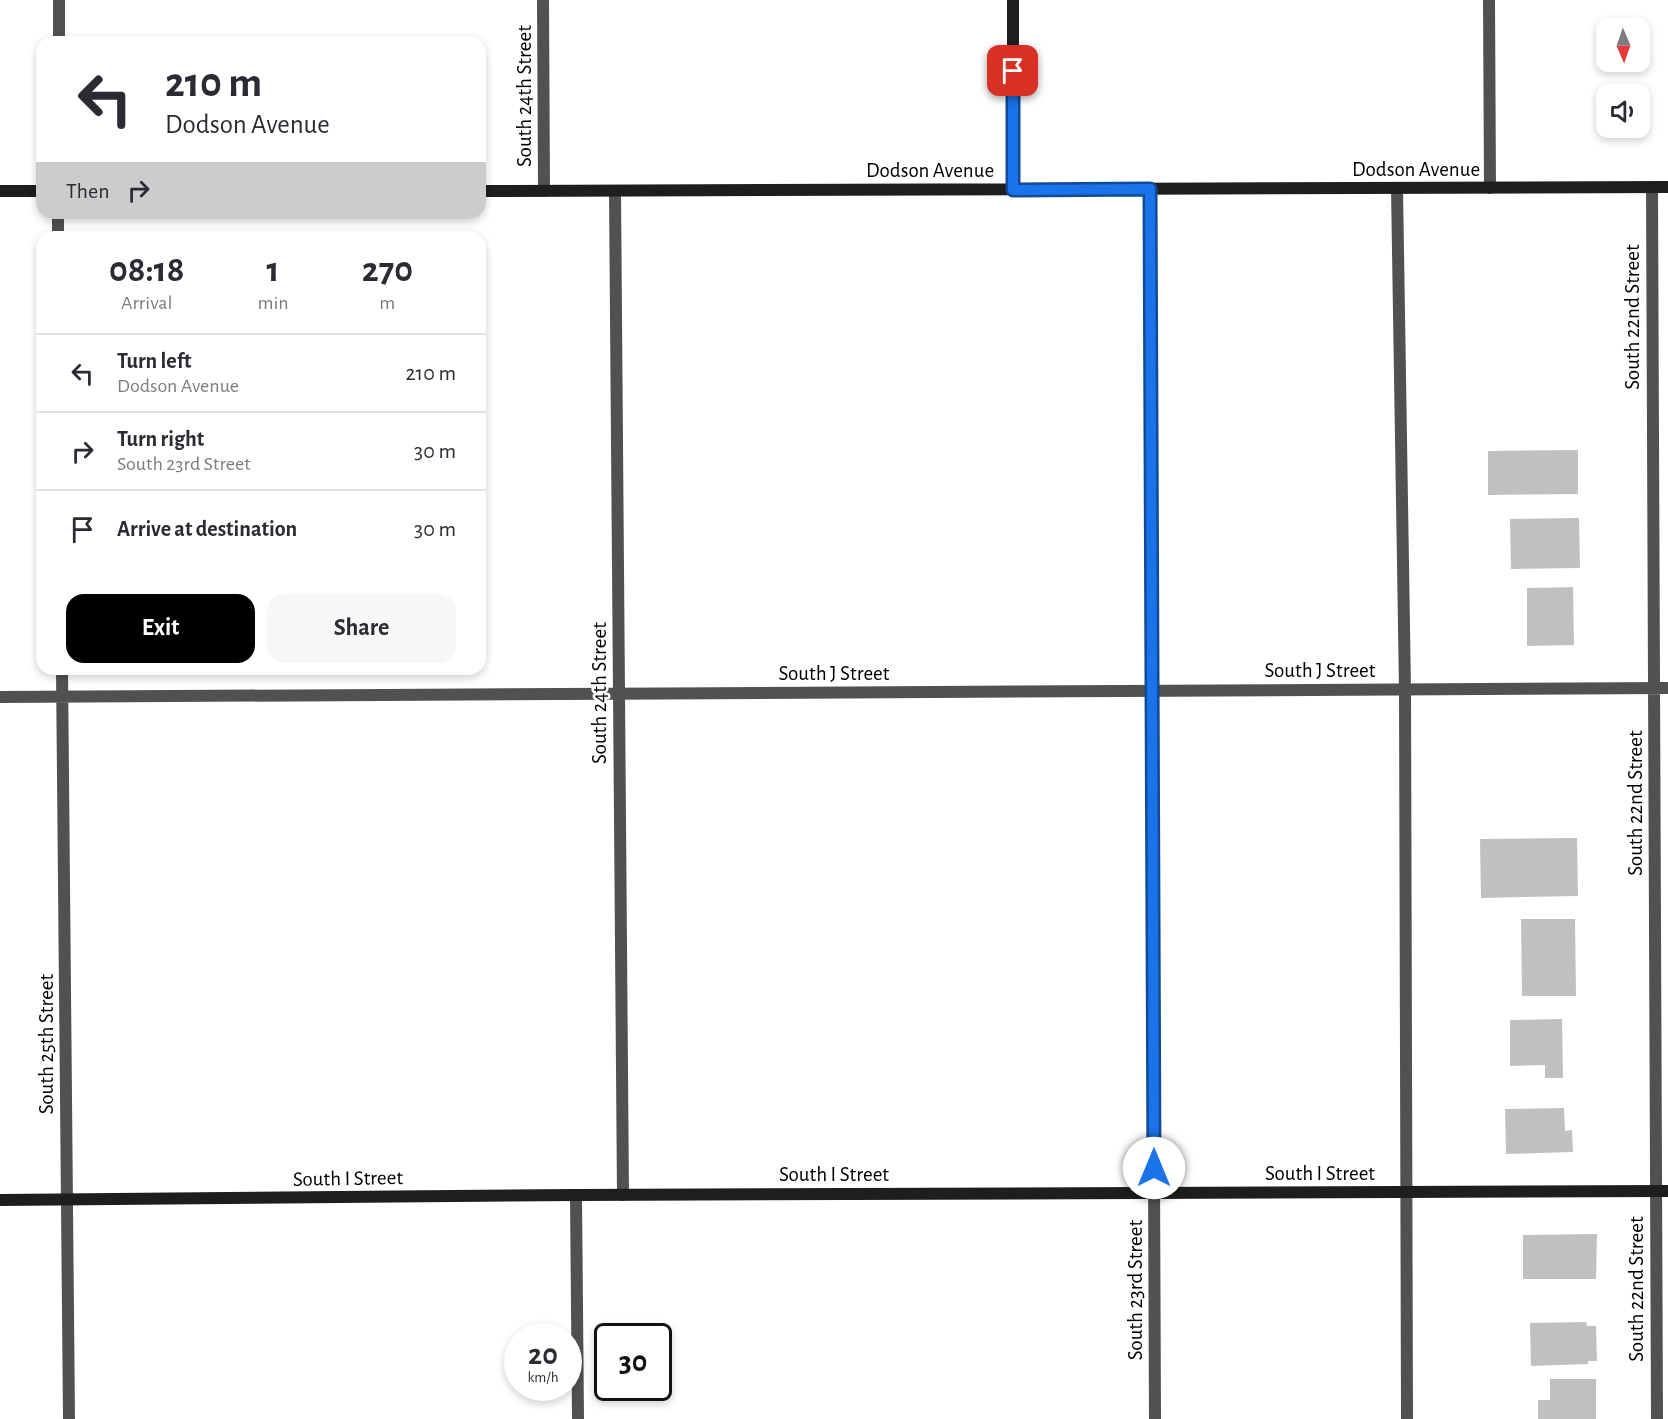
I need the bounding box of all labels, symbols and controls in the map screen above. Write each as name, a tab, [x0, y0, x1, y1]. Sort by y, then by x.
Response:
north arrow	[1596, 18, 1650, 72]
map controls	[1596, 18, 1650, 138]
street label: South 24th Street	[514, 25, 535, 167]
pin	[987, 45, 1038, 96]
icon: arrive	[996, 54, 1029, 87]
icon: left	[66, 60, 144, 138]
text: 210 m	[165, 62, 262, 104]
button: sound	[1596, 84, 1650, 138]
text: Dodson Avenue	[165, 111, 330, 138]
street label: Dodson Avenue	[1352, 159, 1480, 180]
street label: Dodson Avenue	[866, 160, 994, 181]
icon: right	[122, 174, 155, 207]
text: Then	[66, 180, 110, 202]
street label: South 22nd Street	[1622, 244, 1643, 390]
text: 08:18	[109, 252, 184, 288]
text: 1	[267, 252, 280, 288]
text: 270	[362, 252, 413, 288]
text: Arrival	[121, 293, 172, 313]
text: min	[258, 293, 289, 313]
text: m	[379, 293, 395, 313]
text: Turn left	[117, 350, 191, 372]
icon: left	[66, 357, 99, 390]
text: 210 m	[406, 362, 456, 384]
text: Dodson Avenue	[117, 376, 239, 396]
text: Turn right	[117, 428, 204, 450]
icon: right	[66, 435, 99, 468]
text: 30 m	[414, 440, 456, 462]
text: South 23rd Street	[117, 454, 251, 474]
icon: arrive	[66, 513, 99, 546]
text: Arrive at destination	[117, 518, 297, 540]
text: 30 m	[414, 518, 456, 540]
button: Exit	[66, 594, 255, 663]
button: Share	[267, 594, 456, 663]
street label: South 24th Street	[589, 622, 610, 764]
street label: South J Street	[1264, 660, 1376, 681]
street label: South J Street	[778, 663, 890, 684]
street label: South 22nd Street	[1625, 730, 1646, 876]
street label: South 25th Street	[36, 973, 57, 1114]
position arrow	[1122, 1136, 1186, 1200]
street label: South I Street	[1265, 1163, 1375, 1184]
street label: South I Street	[779, 1164, 889, 1185]
street label: South I Street	[293, 1167, 404, 1190]
street label: South 22nd Street	[1626, 1216, 1647, 1362]
street label: South 23rd Street	[1125, 1220, 1146, 1360]
speed limit sign: 30	[594, 1323, 672, 1401]
text: 20	[528, 1340, 558, 1370]
text: km/h	[528, 1370, 558, 1385]

